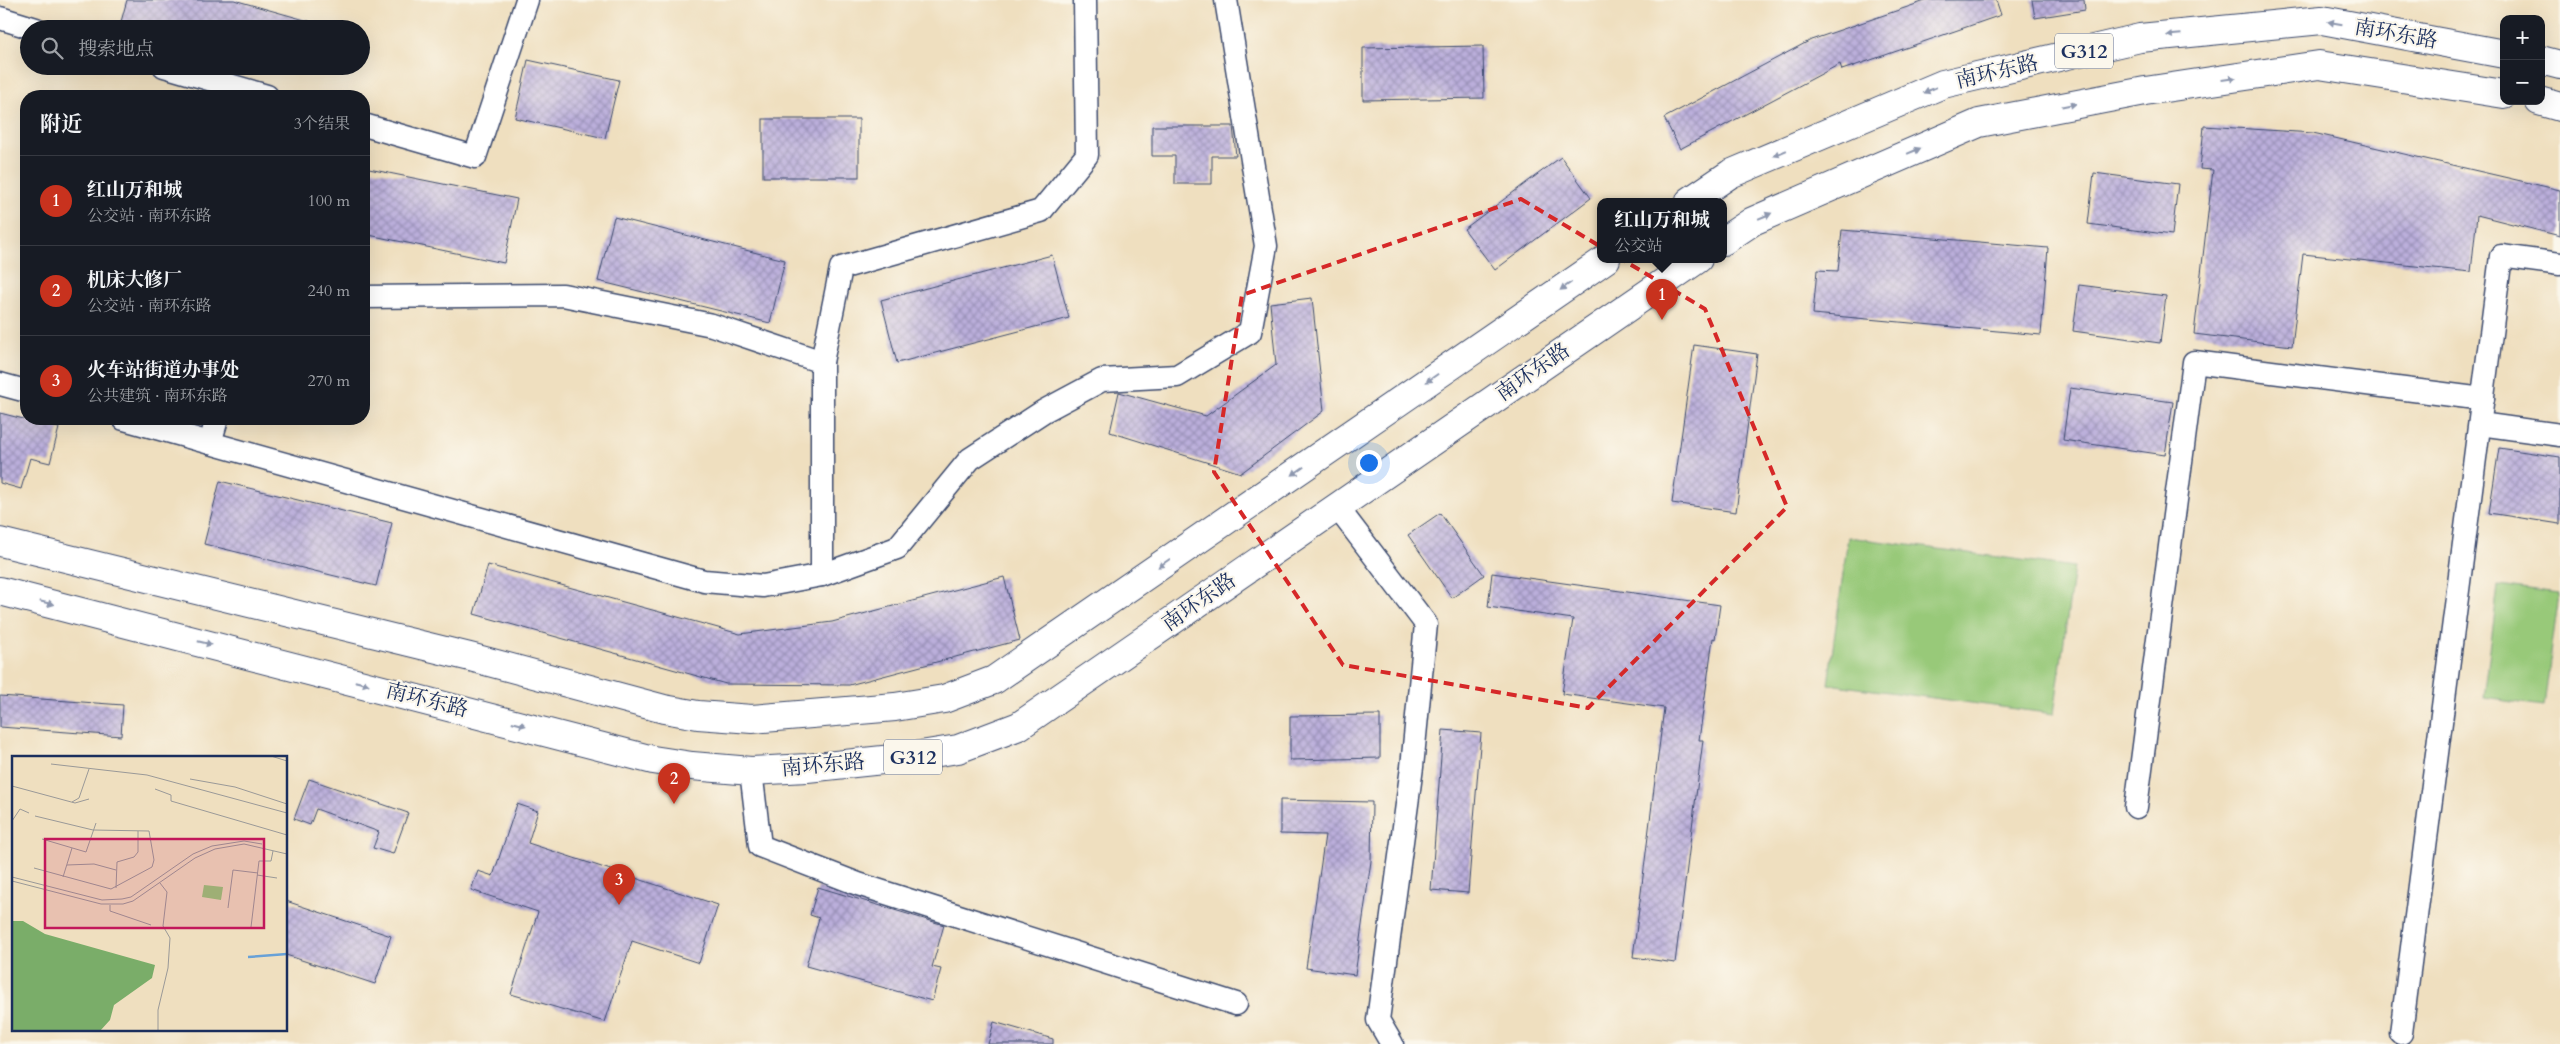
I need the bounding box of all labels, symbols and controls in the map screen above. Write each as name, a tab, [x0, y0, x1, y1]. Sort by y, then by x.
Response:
street label: 南环东路	[2352, 12, 2440, 56]
map controls	[2500, 15, 2545, 105]
button: +	[2500, 15, 2545, 60]
one-way arrow	[2327, 18, 2343, 26]
search box	[20, 20, 370, 75]
one-way arrow	[2165, 31, 2181, 39]
icon: search	[38, 34, 66, 62]
road number: G312	[2055, 34, 2113, 68]
text: 搜索地点	[78, 36, 154, 62]
street label: 南环东路	[1953, 48, 2041, 96]
button: −	[2500, 60, 2545, 105]
one-way arrow	[2221, 74, 2237, 82]
one-way arrow	[1923, 86, 1937, 94]
one-way arrow	[2061, 101, 2077, 109]
text: 附近	[40, 110, 82, 139]
text: 3个结果	[294, 113, 350, 135]
one-way arrow	[1907, 146, 1921, 154]
one-way arrow	[1773, 149, 1788, 157]
text: 红山万和城	[87, 177, 182, 203]
text: 1	[52, 190, 60, 212]
text: 100 m	[308, 190, 350, 212]
popup	[1597, 198, 1727, 263]
text: 公交站 · 南环东路	[87, 205, 212, 227]
text: 红山万和城	[1614, 207, 1710, 233]
one-way arrow	[1758, 211, 1772, 219]
text: 公交站	[1614, 235, 1663, 257]
text: 机床大修厂	[87, 267, 182, 293]
pin: 1	[1646, 279, 1678, 320]
text: 2	[52, 280, 60, 302]
text: 240 m	[308, 280, 350, 302]
one-way arrow	[1559, 281, 1573, 291]
text: 公交站 · 南环东路	[87, 295, 212, 317]
street label: 南环东路	[1490, 336, 1576, 408]
text: 火车站街道办事处	[87, 357, 239, 383]
text: 3	[52, 370, 60, 392]
text: 270 m	[308, 370, 350, 392]
one-way arrow	[1425, 374, 1439, 383]
text: 公共建筑 · 南环东路	[87, 385, 228, 407]
your location	[1356, 450, 1382, 476]
one-way arrow	[1292, 466, 1305, 476]
one-way arrow	[1158, 558, 1171, 568]
street label: 南环东路	[1156, 566, 1242, 638]
one-way arrow	[40, 599, 55, 607]
one-way arrow	[197, 639, 212, 647]
street label: 南环东路	[383, 676, 471, 724]
one-way arrow	[355, 680, 370, 688]
one-way arrow	[512, 721, 527, 729]
road number: G312	[884, 740, 942, 774]
street label: 南环东路	[780, 747, 866, 783]
inset map	[12, 756, 288, 1032]
pin: 2	[658, 763, 690, 804]
pin: 3	[603, 864, 635, 905]

